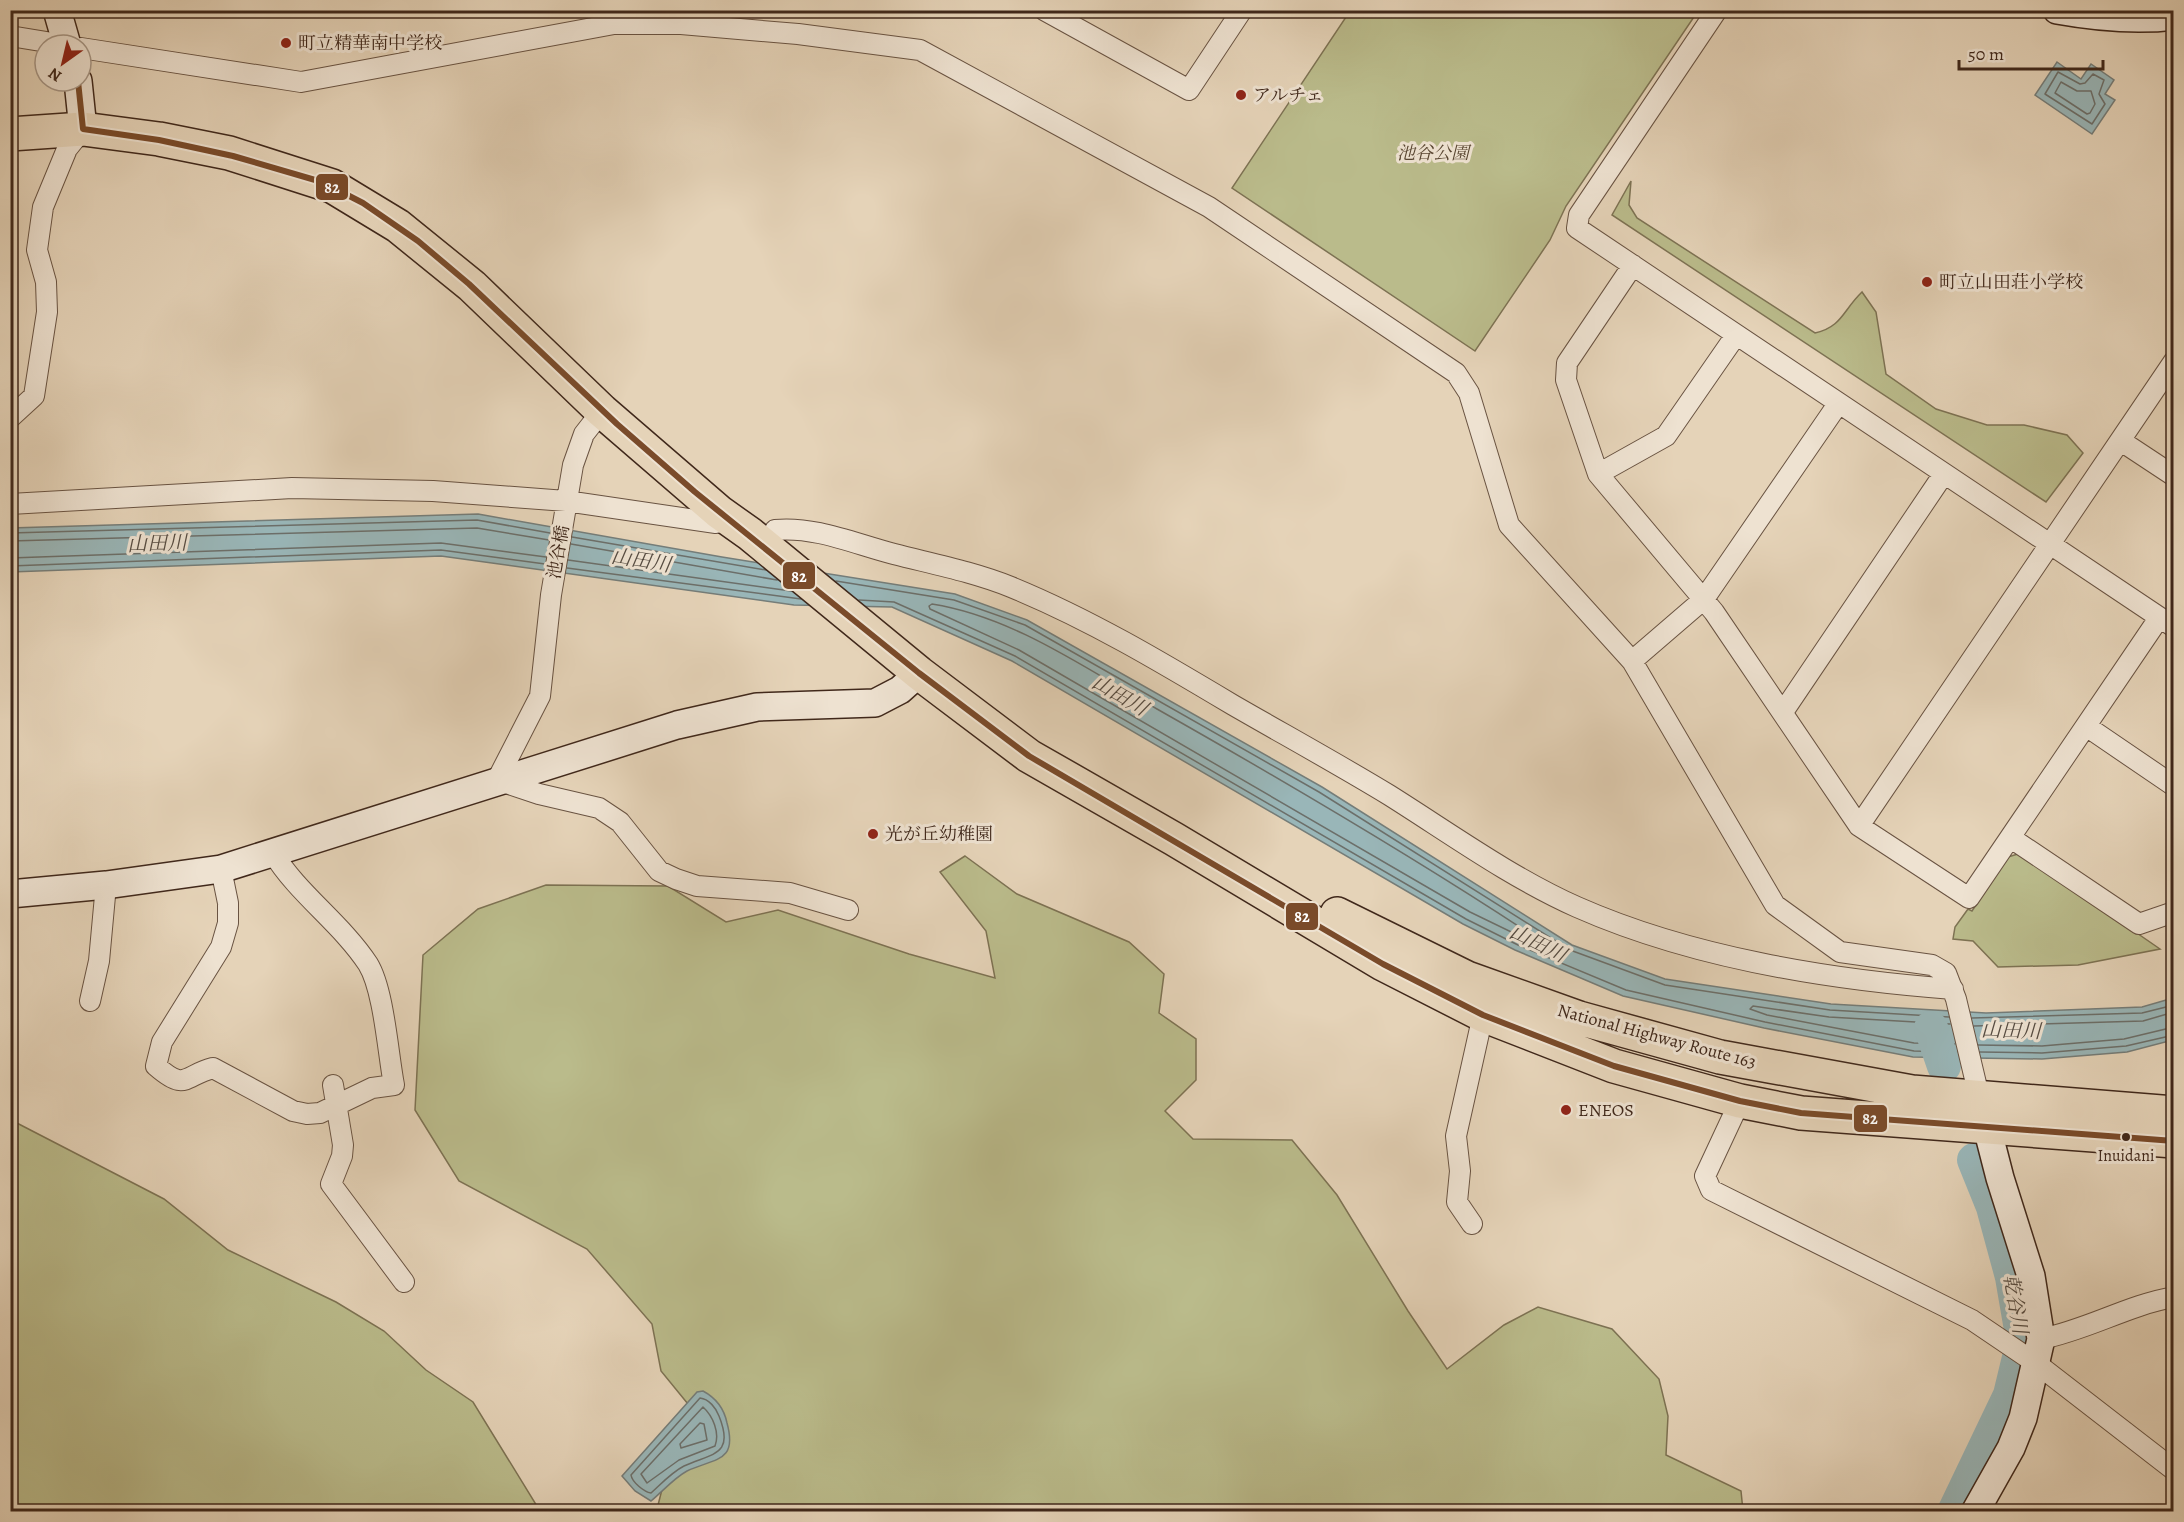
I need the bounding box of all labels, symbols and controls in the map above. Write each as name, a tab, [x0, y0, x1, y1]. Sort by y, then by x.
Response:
place label: 町立精華南中学校	[298, 31, 442, 55]
north arrow	[33, 33, 93, 93]
scale bar	[1959, 33, 2103, 71]
marker: 町立精華南中学校	[279, 36, 293, 50]
text: 50 m	[1968, 42, 2004, 66]
text: N	[44, 62, 66, 87]
place label: アルチェ	[1253, 83, 1324, 107]
marker: アルチェ	[1234, 88, 1248, 102]
park label: 池谷公園	[1397, 141, 1472, 165]
line badge: 82	[315, 173, 349, 201]
text: 82	[324, 177, 340, 199]
place label: 町立山田荘小学校	[1939, 270, 2083, 294]
marker: 町立山田荘小学校	[1920, 275, 1934, 289]
street label: 池谷橋	[541, 523, 575, 581]
water label: 山田川	[127, 529, 189, 558]
water label: 山田川	[609, 542, 675, 579]
line badge: 82	[782, 561, 816, 590]
text: 82	[791, 566, 807, 588]
water label: 山田川	[1087, 669, 1154, 723]
place label: 光が丘幼稚園	[885, 822, 993, 846]
marker: 光が丘幼稚園	[866, 827, 880, 841]
line badge: 82	[1285, 902, 1319, 931]
text: 82	[1294, 906, 1310, 928]
water label: 山田川	[1505, 918, 1572, 970]
street label: National Highway Route 163	[1555, 998, 1759, 1074]
water label: 山田川	[1981, 1016, 2043, 1045]
place label: ENEOS	[1578, 1098, 1634, 1122]
marker: ENEOS	[1559, 1103, 1573, 1117]
line badge: 82	[1853, 1104, 1888, 1133]
text: 82	[1862, 1108, 1878, 1130]
marker: Inuidani	[2120, 1131, 2132, 1143]
place label: Inuidani	[2098, 1145, 2154, 1167]
water label: 乾谷川	[1997, 1272, 2034, 1338]

